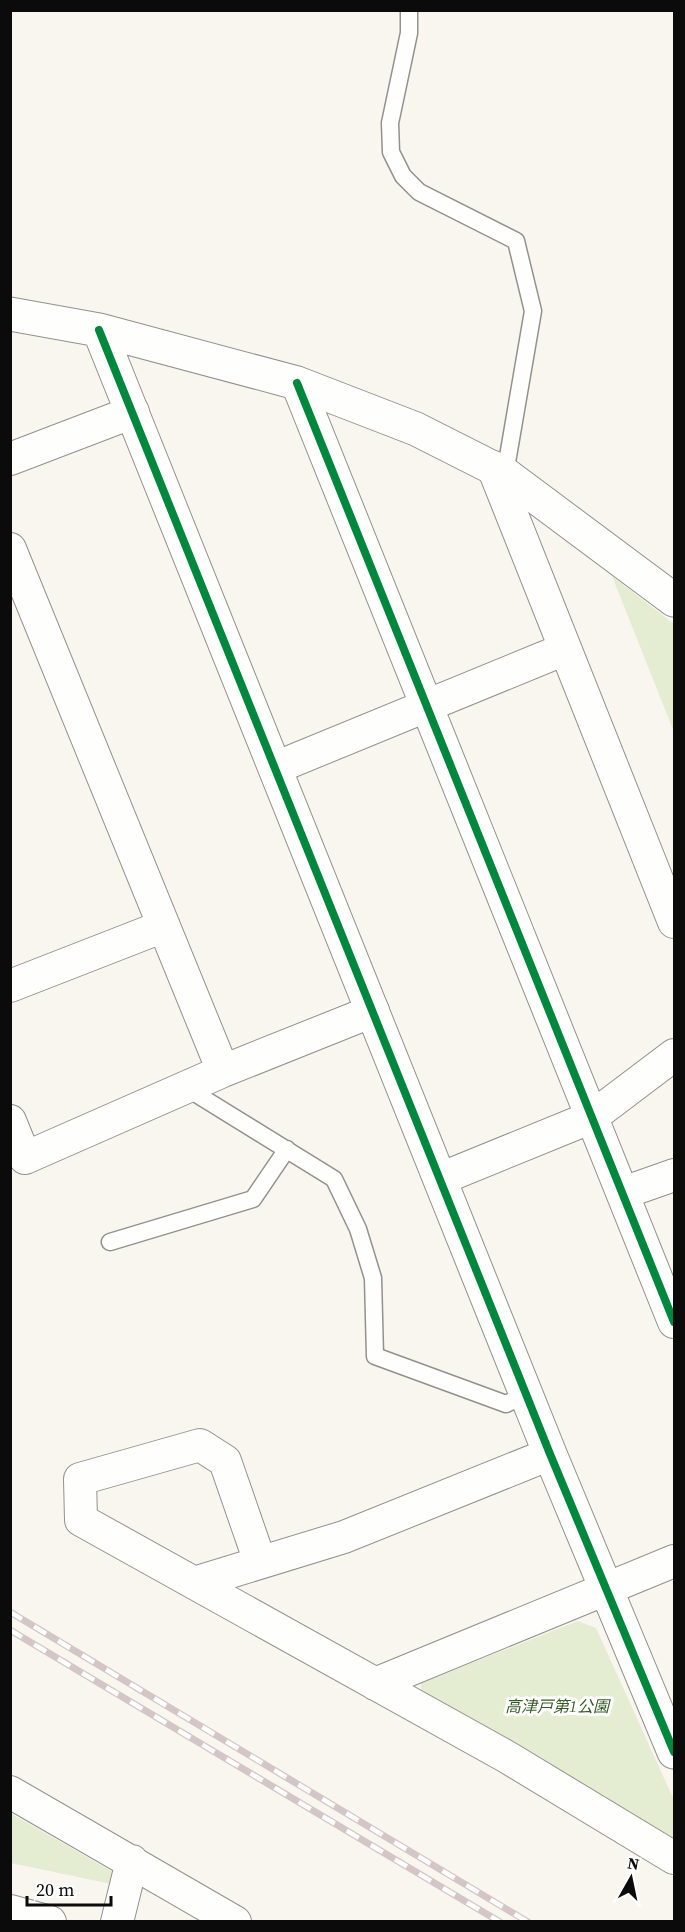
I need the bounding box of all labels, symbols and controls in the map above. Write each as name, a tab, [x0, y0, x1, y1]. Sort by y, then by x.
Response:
park label: 高津戸第1公園	[505, 1695, 611, 1717]
north arrow	[601, 1848, 661, 1908]
text: N	[626, 1851, 641, 1875]
scale bar	[27, 1869, 111, 1907]
text: 20 m	[36, 1877, 74, 1902]

